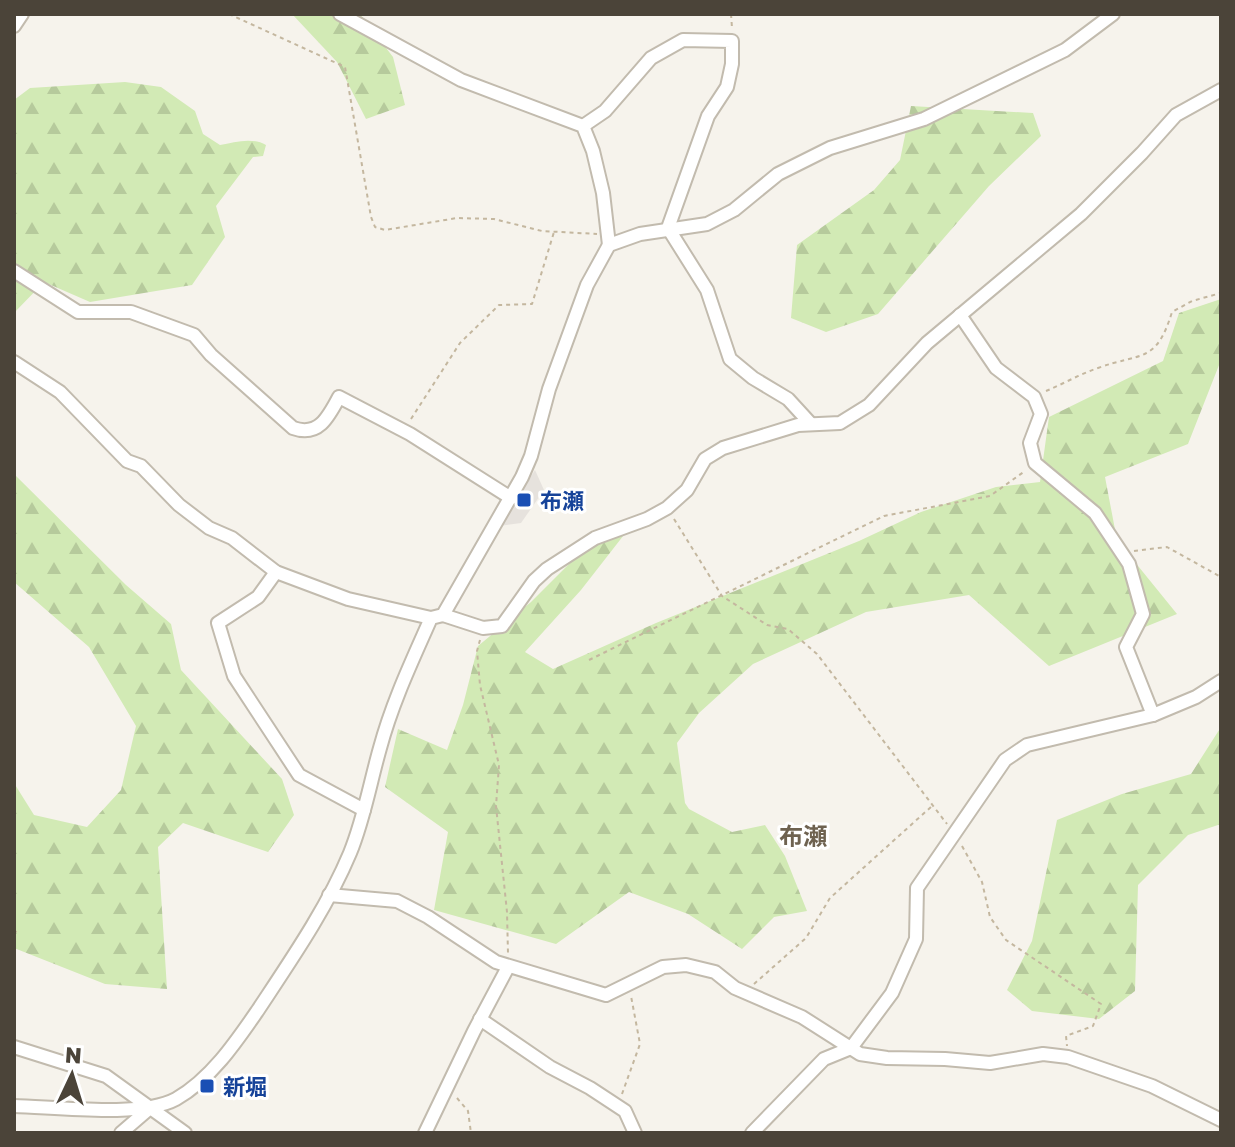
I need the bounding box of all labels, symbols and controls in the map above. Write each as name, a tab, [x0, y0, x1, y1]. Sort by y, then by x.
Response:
place label: 布瀬	[540, 487, 584, 514]
marker: 布瀬	[515, 491, 533, 509]
district label: 布瀬	[779, 821, 827, 850]
north arrow	[32, 1035, 112, 1115]
text: N	[64, 1040, 83, 1069]
place label: 新堀	[223, 1073, 267, 1100]
marker: 新堀	[198, 1077, 216, 1095]

